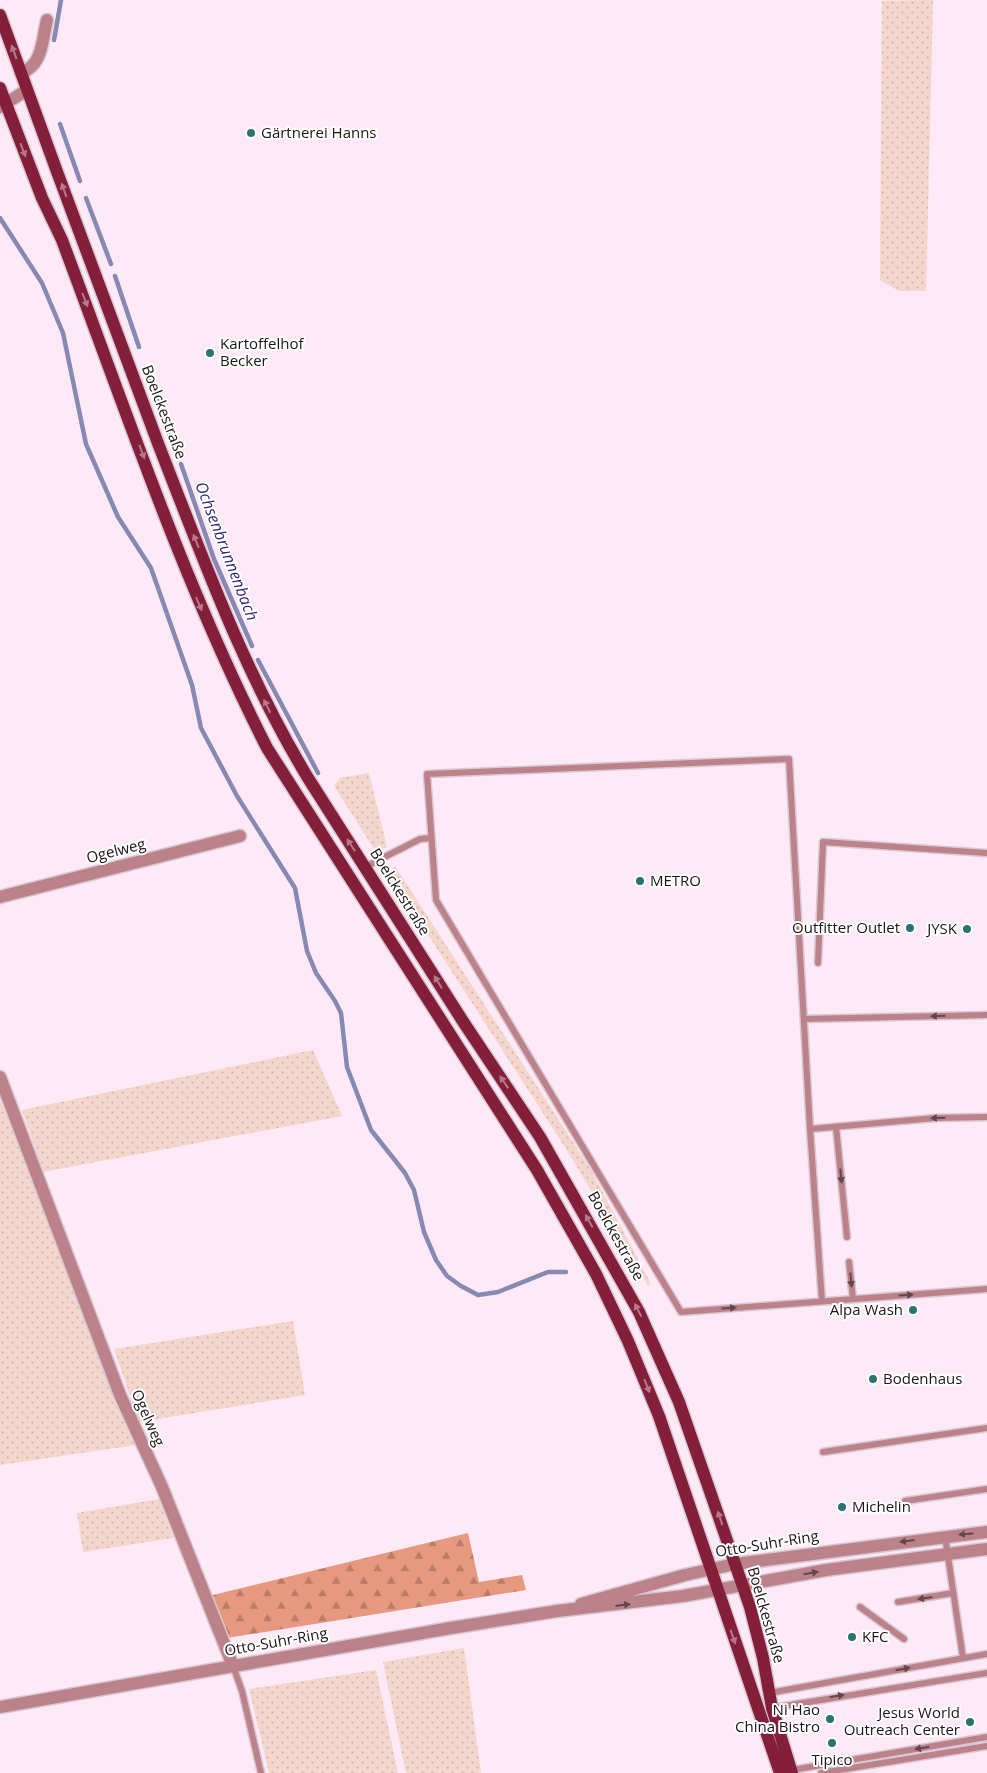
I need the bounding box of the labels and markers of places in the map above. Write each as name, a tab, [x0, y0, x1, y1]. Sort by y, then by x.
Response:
place label: Gärtnerei Hanns	[261, 122, 377, 142]
marker: Gärtnerei Hanns	[245, 127, 257, 139]
place label: Kartoffelhof Becker	[220, 333, 305, 370]
marker: Kartoffelhof Becker	[204, 347, 216, 359]
place label: METRO	[650, 870, 701, 890]
marker: METRO	[634, 875, 646, 887]
place label: Outfitter Outlet	[792, 917, 900, 937]
place label: JYSK	[925, 918, 958, 938]
marker: Outfitter Outlet	[904, 922, 916, 934]
marker: JYSK	[961, 923, 973, 935]
place label: Alpa Wash	[830, 1299, 903, 1319]
marker: Alpa Wash	[907, 1304, 919, 1316]
place label: Bodenhaus	[883, 1368, 962, 1388]
marker: Bodenhaus	[867, 1373, 879, 1385]
place label: Michelin	[852, 1496, 911, 1516]
marker: Michelin	[836, 1501, 848, 1513]
place label: KFC	[862, 1626, 888, 1646]
marker: KFC	[846, 1631, 858, 1643]
place label: Ni Hao China Bistro	[735, 1699, 820, 1736]
place label: Jesus World Outreach Center	[844, 1702, 960, 1739]
marker: Ni Hao China Bistro	[824, 1713, 836, 1725]
marker: Jesus World Outreach Center	[964, 1716, 976, 1728]
marker: Tipico	[826, 1737, 838, 1749]
place label: Tipico	[811, 1749, 853, 1769]

